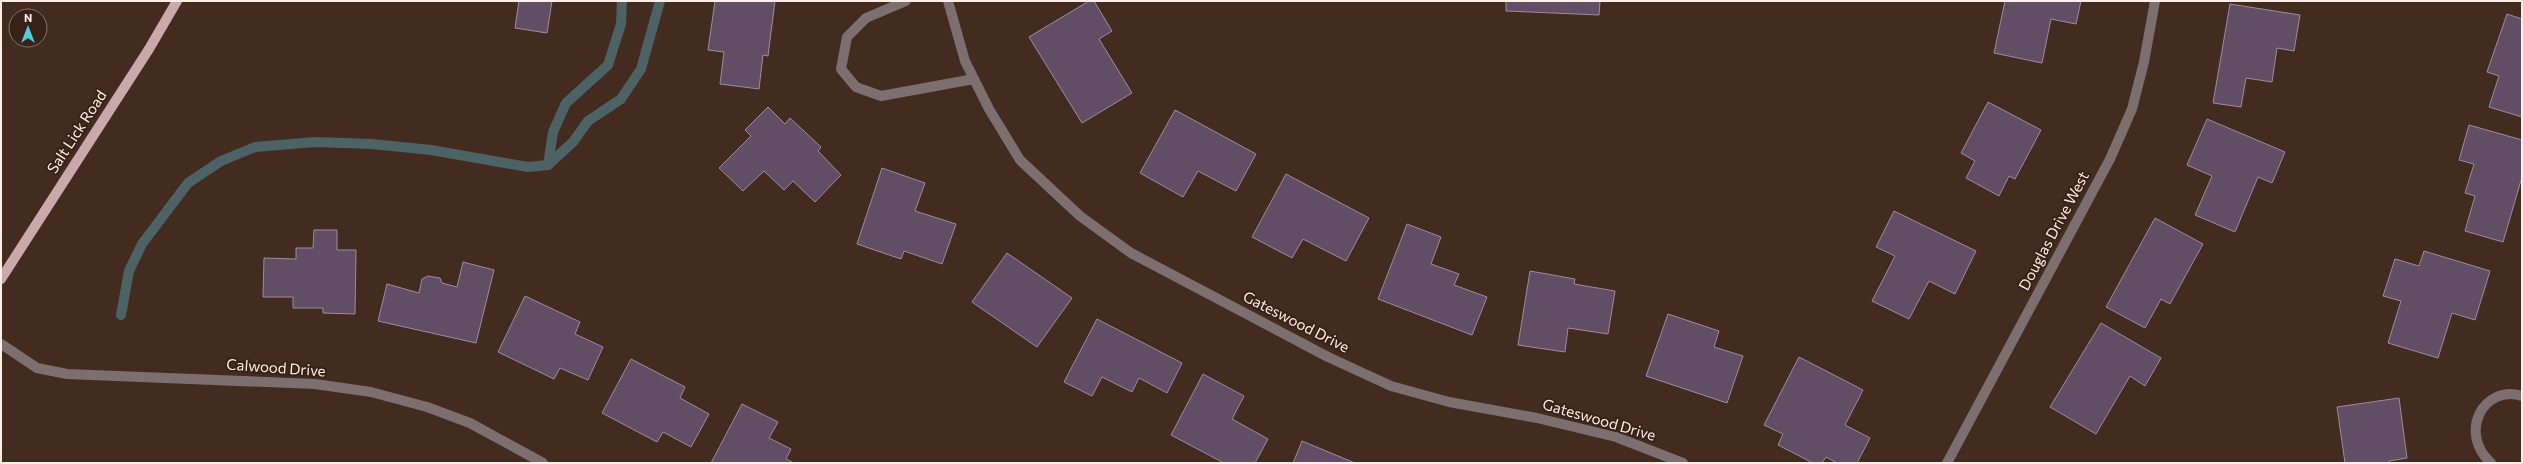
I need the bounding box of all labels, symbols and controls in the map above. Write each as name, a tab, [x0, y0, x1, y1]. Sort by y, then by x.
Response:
north arrow	[8, 8, 48, 48]
text: N	[24, 11, 32, 24]
street label: Salt Lick Road	[43, 87, 110, 176]
street label: Douglas Drive West	[2014, 168, 2092, 293]
street label: Gateswood Drive	[1240, 287, 1353, 356]
street label: Calwood Drive	[226, 355, 326, 379]
street label: Gateswood Drive	[1541, 394, 1658, 444]

